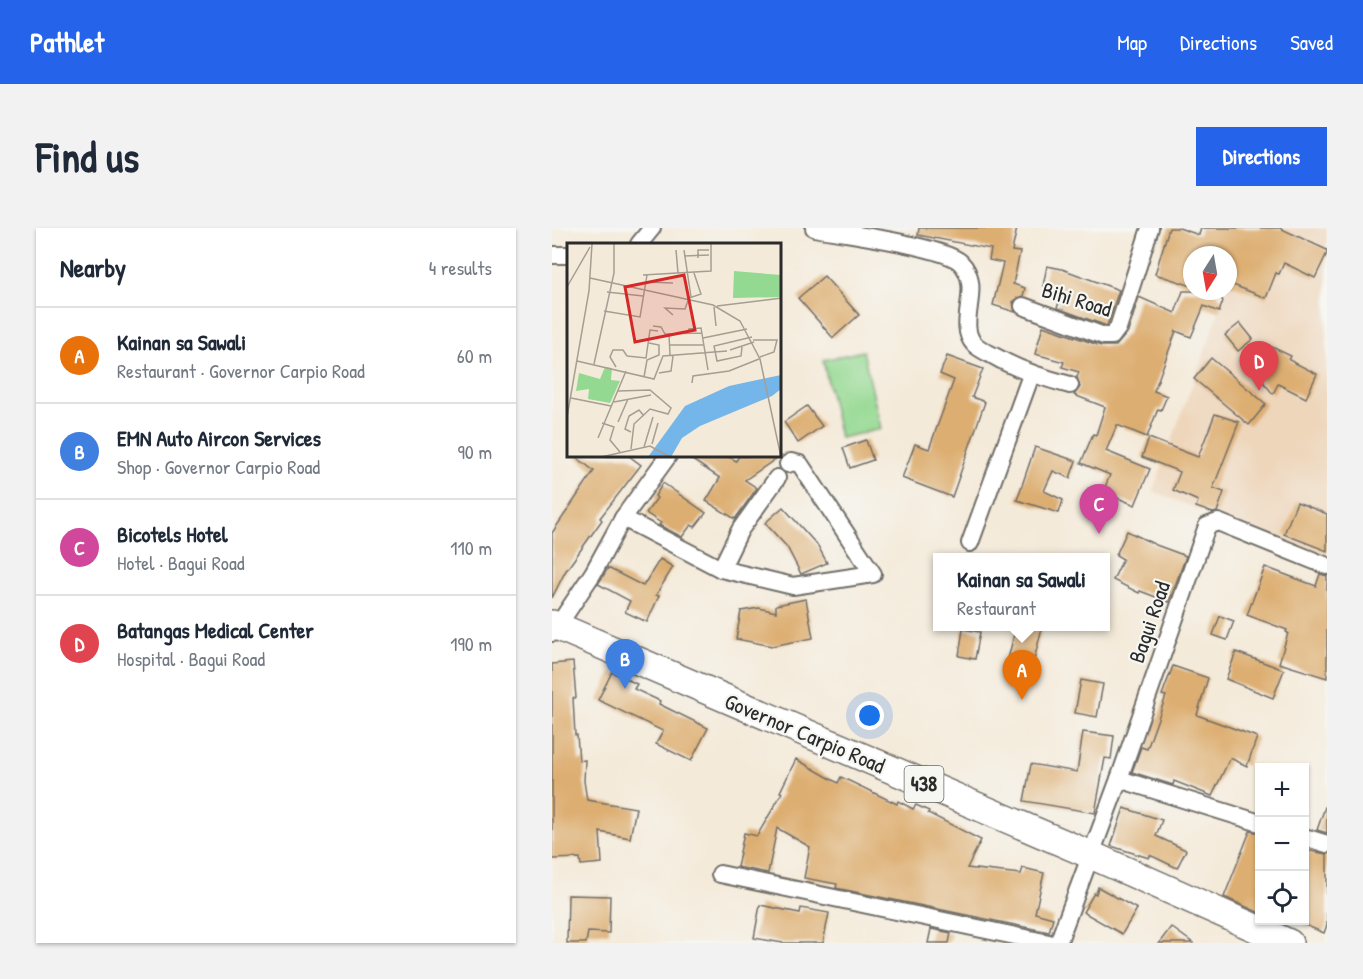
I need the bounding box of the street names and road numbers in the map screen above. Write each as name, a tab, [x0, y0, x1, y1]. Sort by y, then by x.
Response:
street label: Bihi Road	[1038, 274, 1116, 324]
street label: Bagui Road	[1121, 577, 1177, 667]
street label: Governor Carpio Road	[720, 686, 890, 780]
road number: 438	[904, 766, 944, 802]

